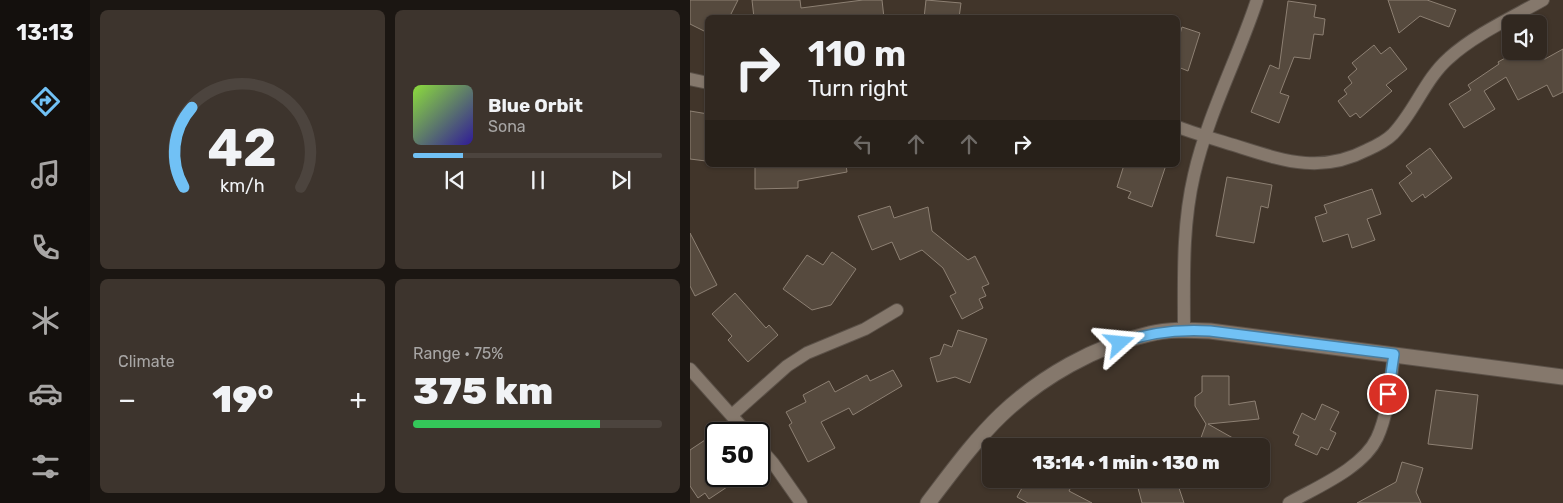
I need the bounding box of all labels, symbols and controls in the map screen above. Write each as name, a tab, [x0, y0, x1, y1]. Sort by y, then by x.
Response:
map controls	[1502, 15, 1547, 60]
button: sound	[1502, 15, 1547, 60]
text: 13:13	[16, 19, 74, 46]
text: 110 m	[808, 33, 906, 75]
icon: right	[725, 35, 790, 100]
text: Turn right	[808, 75, 908, 102]
icon: directions	[28, 84, 63, 119]
text: Blue Orbit	[488, 94, 583, 117]
text: 42	[208, 117, 277, 179]
text: Sona	[488, 117, 526, 136]
icon: left	[849, 130, 877, 158]
icon: ahead	[902, 130, 930, 158]
icon: ahead	[955, 130, 983, 158]
icon: right	[1008, 130, 1036, 158]
icon: music	[28, 157, 63, 192]
icon: previous	[441, 166, 469, 194]
icon: pause	[524, 166, 552, 194]
icon: next	[607, 166, 635, 194]
text: km/h	[220, 175, 265, 196]
icon: phone	[28, 230, 63, 265]
icon: climate	[28, 303, 63, 338]
position arrow	[1093, 316, 1145, 368]
text: Range · 75%	[413, 344, 504, 363]
text: Climate	[118, 352, 175, 371]
text: 375 km	[413, 368, 553, 414]
pin	[1367, 373, 1409, 415]
icon: car	[28, 376, 63, 411]
text: 19°	[212, 376, 273, 422]
icon: arrive	[1374, 380, 1402, 408]
text: −	[118, 383, 136, 416]
text: +	[350, 383, 367, 416]
speed limit sign: 50	[705, 422, 770, 487]
icon: filters	[28, 449, 63, 484]
text: 13:14 · 1 min · 130 m	[1032, 451, 1220, 474]

